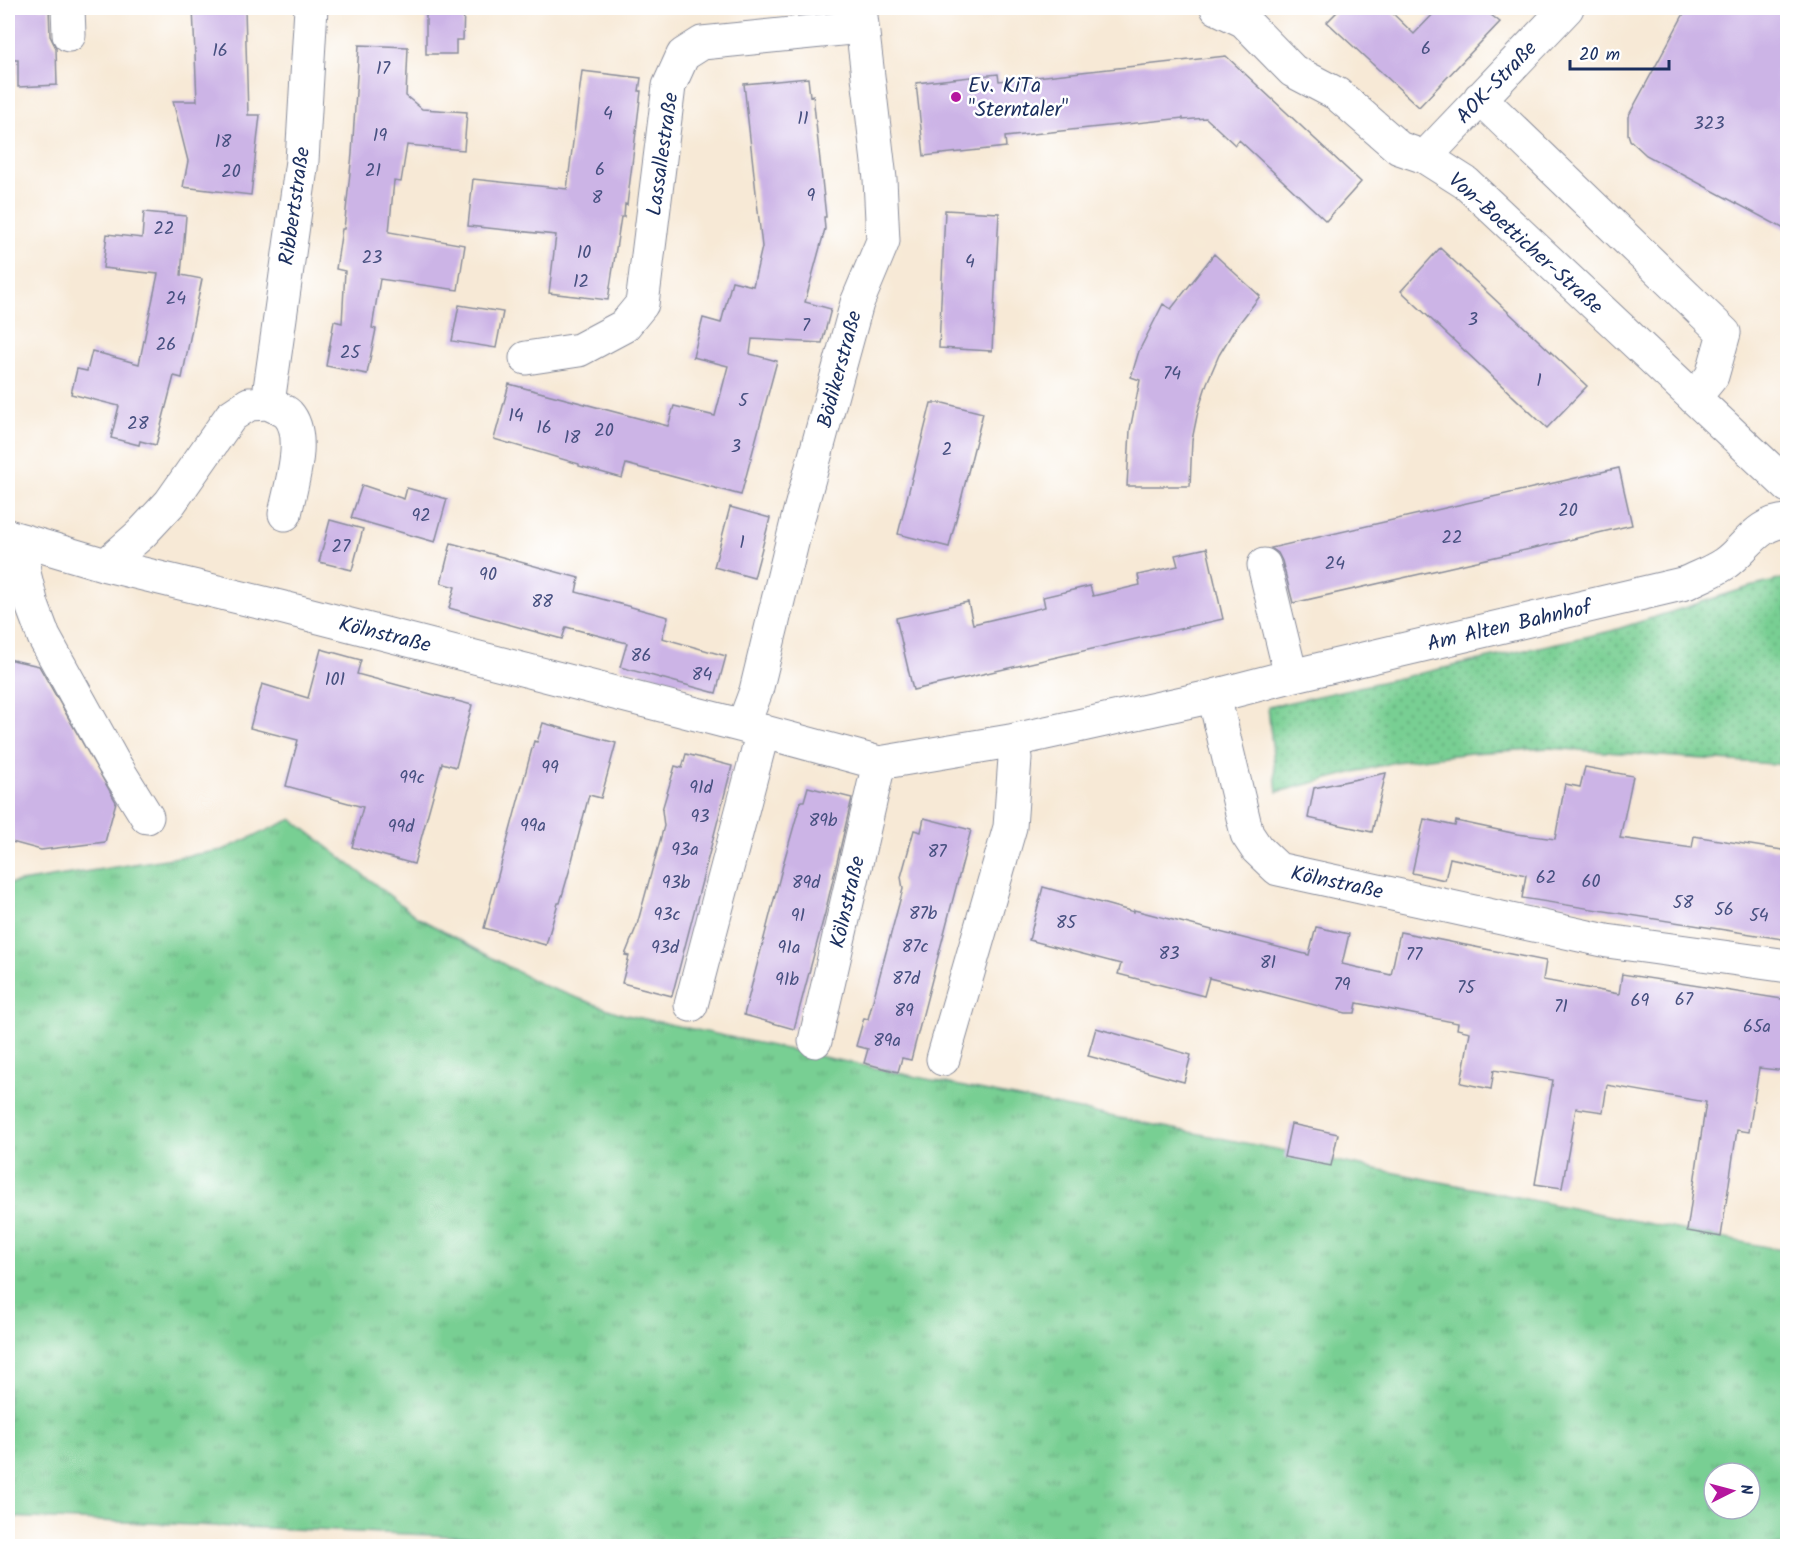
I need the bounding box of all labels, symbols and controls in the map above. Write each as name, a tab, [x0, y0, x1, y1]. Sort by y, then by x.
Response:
street label: AOK-Straße	[1449, 33, 1546, 132]
scale bar	[1570, 33, 1669, 71]
house number: 6	[1421, 35, 1431, 64]
house number: 16	[212, 37, 228, 66]
text: 20 m	[1579, 41, 1620, 70]
house number: 17	[376, 55, 391, 84]
place label: Ev. KiTa "Sterntaler"	[968, 70, 1068, 127]
street label: Lassallestraße	[638, 90, 689, 218]
marker: Ev. KiTa "Sterntaler"	[949, 90, 963, 104]
house number: 4	[603, 100, 613, 129]
house number: 11	[797, 105, 809, 134]
house number: 323	[1693, 110, 1725, 139]
house number: 19	[373, 122, 387, 151]
house number: 18	[215, 128, 231, 157]
street label: Ribbertstraße	[271, 144, 320, 268]
house number: 6	[595, 156, 605, 185]
house number: 21	[365, 157, 381, 186]
house number: 20	[221, 158, 241, 187]
street label: Von-Boetticher-Straße	[1440, 165, 1611, 324]
house number: 9	[807, 182, 816, 211]
house number: 8	[592, 184, 603, 213]
house number: 22	[154, 215, 174, 244]
house number: 10	[577, 239, 591, 268]
house number: 23	[362, 244, 382, 273]
house number: 4	[965, 248, 975, 277]
house number: 12	[573, 268, 589, 297]
house number: 24	[166, 285, 186, 314]
house number: 3	[1468, 306, 1478, 335]
street label: Bödikerstraße	[809, 307, 872, 432]
house number: 7	[802, 312, 811, 341]
house number: 26	[156, 331, 176, 360]
house number: 25	[340, 339, 361, 368]
house number: 74	[1163, 360, 1181, 389]
house number: 1	[1536, 367, 1542, 396]
house number: 5	[738, 387, 749, 416]
house number: 14	[508, 402, 524, 431]
house number: 28	[127, 410, 149, 439]
house number: 16	[536, 414, 552, 443]
house number: 20	[594, 417, 614, 446]
house number: 18	[564, 424, 580, 453]
house number: 3	[731, 433, 741, 462]
house number: 2	[942, 436, 952, 465]
house number: 20	[1558, 497, 1578, 526]
house number: 92	[411, 502, 431, 531]
house number: 22	[1442, 524, 1462, 553]
house number: 1	[739, 529, 745, 558]
house number: 27	[332, 533, 351, 562]
house number: 24	[1325, 550, 1345, 579]
house number: 90	[479, 561, 497, 590]
house number: 88	[531, 588, 553, 617]
street label: Am Alten Bahnhof	[1424, 591, 1597, 661]
street label: Kölnstraße	[335, 608, 435, 663]
house number: 86	[631, 642, 651, 671]
house number: 84	[692, 661, 712, 690]
house number: 101	[325, 666, 345, 695]
house number: 99	[541, 754, 559, 783]
house number: 99c	[399, 764, 425, 793]
house number: 91d	[689, 774, 714, 803]
house number: 93	[690, 803, 710, 832]
house number: 89b	[808, 807, 838, 836]
house number: 99a	[520, 812, 546, 841]
house number: 99d	[388, 813, 415, 842]
house number: 93a	[671, 836, 699, 865]
house number: 87	[927, 838, 947, 867]
street label: Kölnstraße	[822, 852, 875, 952]
street label: Kölnstraße	[1287, 858, 1387, 909]
house number: 62	[1536, 864, 1556, 893]
house number: 60	[1581, 868, 1601, 897]
house number: 93b	[662, 869, 691, 898]
house number: 89d	[792, 869, 821, 898]
house number: 58	[1673, 889, 1693, 918]
house number: 56	[1714, 896, 1734, 925]
house number: 87b	[909, 900, 938, 929]
house number: 93c	[653, 901, 681, 930]
house number: 91	[791, 902, 805, 931]
house number: 54	[1749, 902, 1769, 931]
house number: 85	[1056, 909, 1078, 938]
house number: 87c	[901, 933, 929, 962]
house number: 93d	[651, 934, 680, 963]
house number: 91a	[778, 934, 800, 963]
house number: 83	[1158, 940, 1180, 969]
house number: 77	[1406, 941, 1423, 970]
house number: 81	[1260, 949, 1276, 978]
house number: 87d	[892, 965, 921, 994]
house number: 91b	[775, 966, 799, 995]
house number: 79	[1333, 971, 1351, 1000]
house number: 75	[1457, 974, 1476, 1003]
house number: 67	[1675, 986, 1694, 1015]
house number: 69	[1631, 987, 1650, 1016]
house number: 71	[1554, 993, 1568, 1022]
house number: 89	[894, 997, 914, 1026]
house number: 65a	[1743, 1013, 1771, 1042]
house number: 89a	[873, 1027, 901, 1056]
north arrow	[1702, 1461, 1762, 1521]
text: N	[1732, 1483, 1758, 1496]

